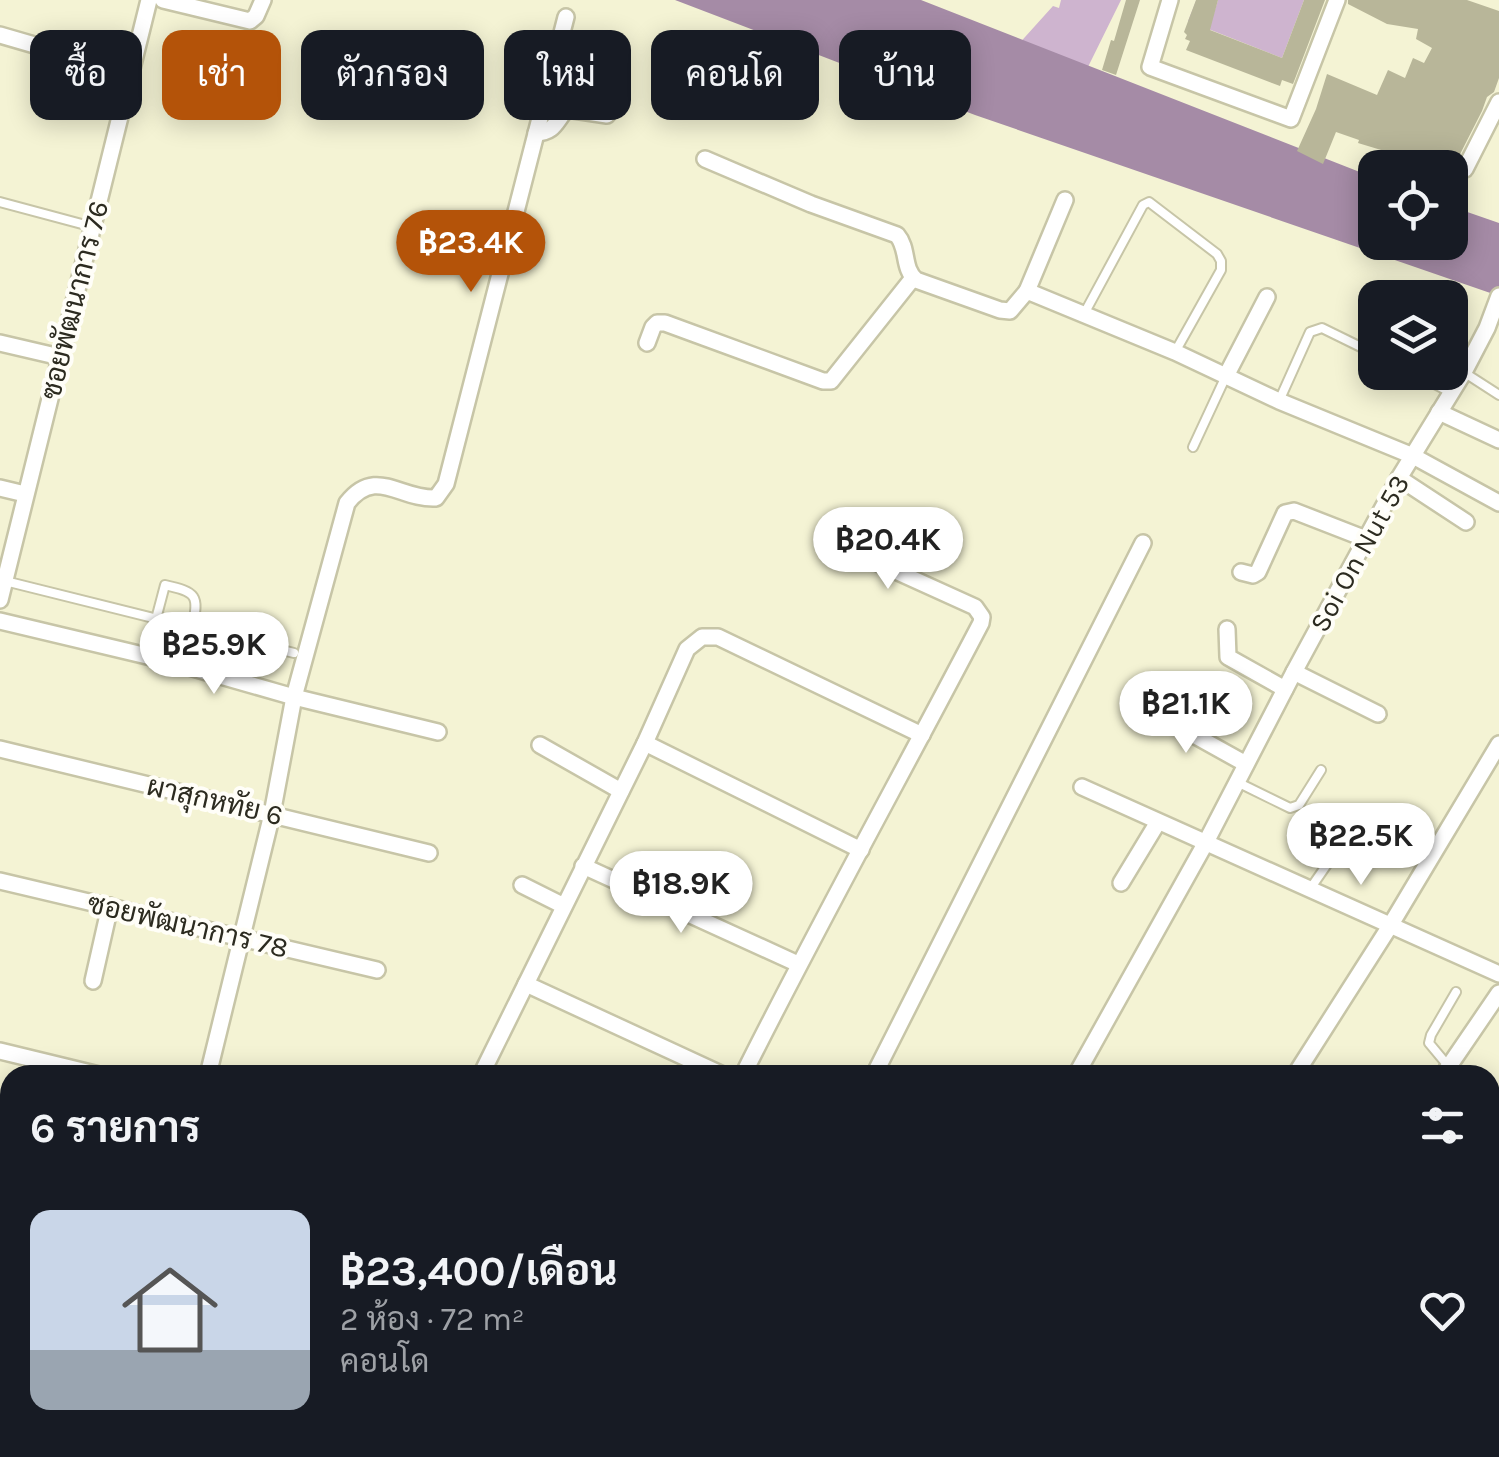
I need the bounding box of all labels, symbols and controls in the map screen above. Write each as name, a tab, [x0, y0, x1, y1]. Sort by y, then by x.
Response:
chip: ซื้อ	[30, 30, 142, 120]
chip: เช่า	[162, 30, 281, 120]
chip: ตัวกรอง	[301, 30, 484, 120]
chip: ใหม่	[504, 30, 631, 120]
chip: คอนโด	[651, 30, 819, 120]
chip: บ้าน	[839, 30, 971, 120]
map controls	[1358, 150, 1468, 390]
button: locate	[1358, 150, 1468, 260]
street label: ซอยพัฒนาการ 76	[32, 197, 115, 403]
pin: ฿23.4K	[390, 210, 552, 295]
text: ฿23.4K	[418, 224, 524, 261]
button: layers	[1358, 280, 1468, 390]
street label: Soi On Nut 53	[1303, 469, 1416, 638]
pin: ฿20.4K	[807, 507, 969, 592]
text: ฿20.4K	[835, 521, 941, 558]
pin: ฿25.9K	[133, 612, 295, 697]
text: ฿25.9K	[162, 626, 266, 663]
pin: ฿21.1K	[1105, 671, 1267, 756]
text: ฿21.1K	[1141, 685, 1231, 722]
street label: ผาสุกหทัย 6	[143, 767, 286, 835]
pin: ฿22.5K	[1280, 803, 1442, 888]
text: ฿22.5K	[1309, 817, 1413, 854]
pin: ฿18.9K	[600, 851, 762, 936]
text: ฿18.9K	[632, 865, 730, 902]
street label: ซอยพัฒนาการ 78	[84, 884, 292, 965]
icon: filters	[1415, 1098, 1470, 1153]
text: 6 รายการ	[30, 1103, 201, 1153]
text: ฿23,400/เดือน	[340, 1246, 617, 1296]
icon: home	[110, 1250, 230, 1370]
icon: heart	[1415, 1283, 1470, 1338]
text: 2 ห้อง · 72 m²	[340, 1301, 525, 1338]
text: คอนโด	[340, 1343, 430, 1380]

